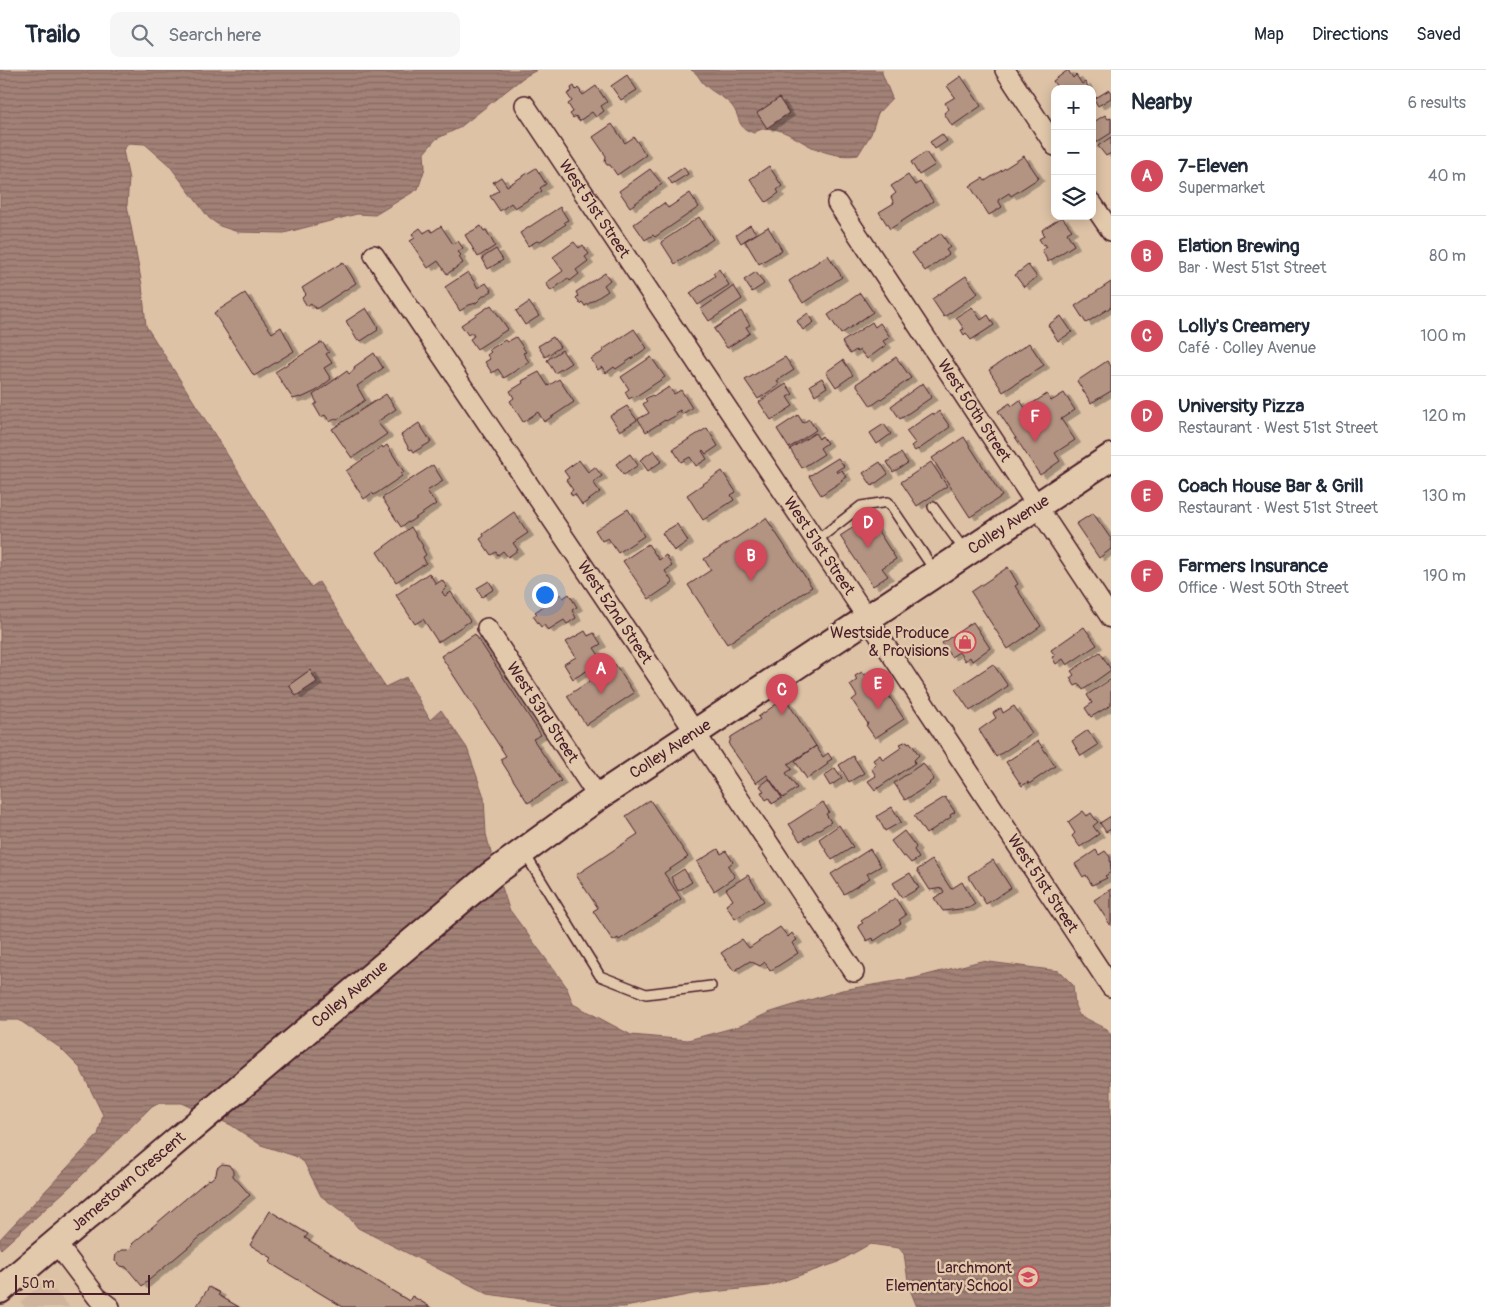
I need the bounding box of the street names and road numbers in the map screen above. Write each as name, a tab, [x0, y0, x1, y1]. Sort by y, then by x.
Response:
street label: West 51st Street	[554, 156, 635, 262]
street label: West 50th Street	[933, 356, 1016, 466]
street label: Colley Avenue	[964, 491, 1053, 559]
street label: West 51st Street	[779, 493, 859, 599]
street label: West 52nd Street	[573, 557, 657, 668]
street label: West 53rd Street	[502, 658, 583, 767]
street label: Colley Avenue	[626, 715, 715, 783]
street label: West 51st Street	[1003, 830, 1083, 937]
street label: Colley Avenue	[308, 956, 392, 1032]
street label: Jamestown Crescent	[67, 1127, 190, 1236]

